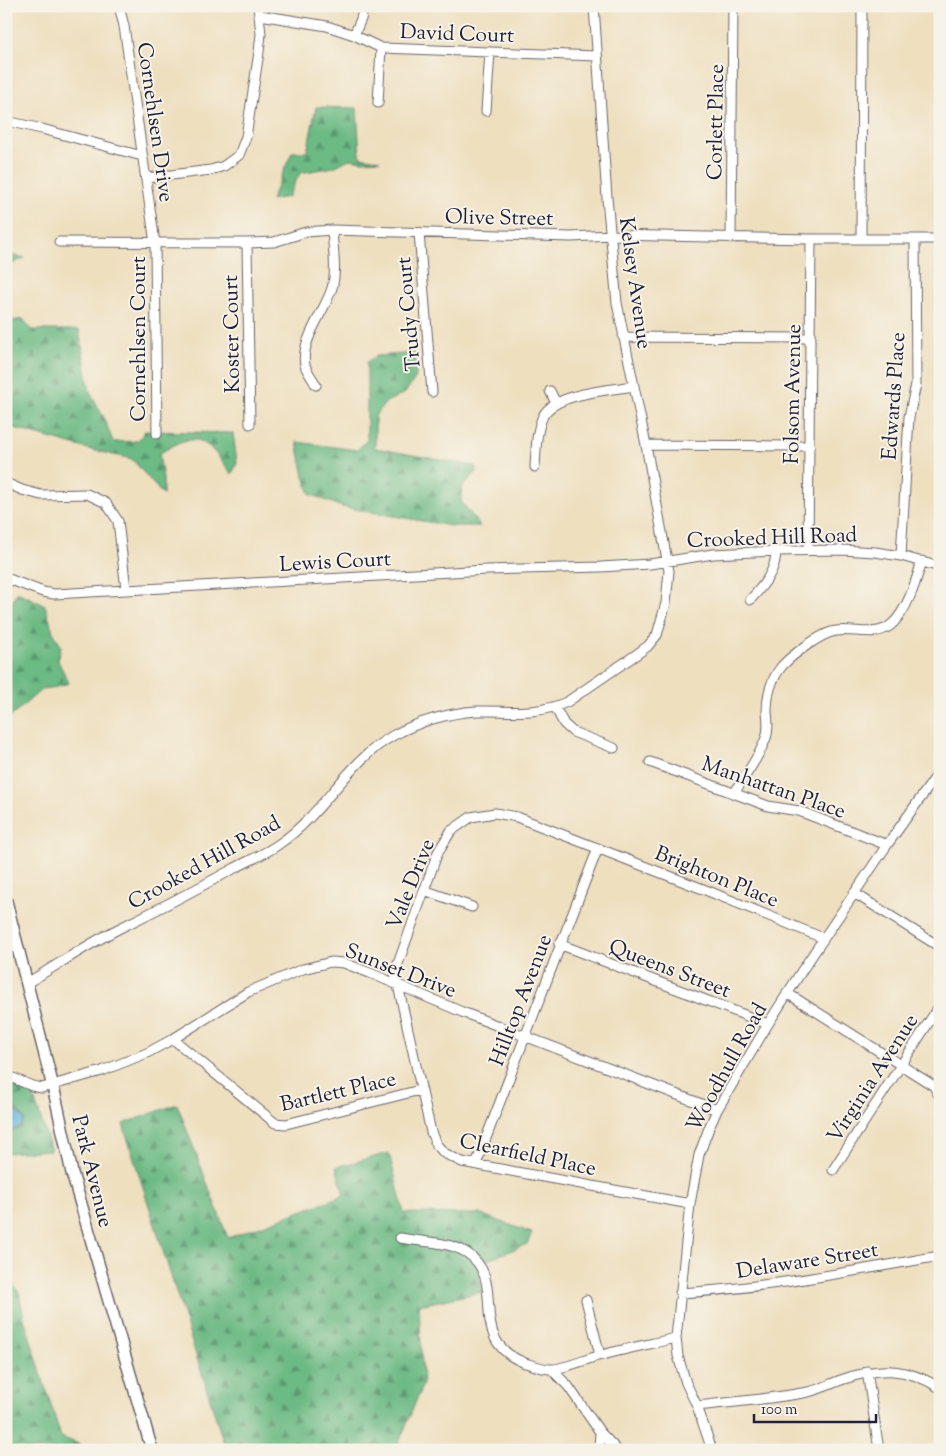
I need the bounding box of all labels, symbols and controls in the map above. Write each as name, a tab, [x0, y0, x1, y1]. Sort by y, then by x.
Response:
street label: David Court	[399, 18, 515, 52]
street label: Cornehlsen Drive	[128, 40, 180, 204]
street label: Corlett Place	[701, 64, 733, 180]
street label: Olive Street	[444, 203, 553, 235]
street label: Kelsey Avenue	[610, 216, 658, 351]
street label: Cornehlsen Court	[125, 256, 155, 422]
street label: Trudy Court	[390, 256, 430, 372]
street label: Koster Court	[217, 275, 249, 393]
street label: Folsom Avenue	[778, 324, 810, 464]
street label: Edwards Place	[876, 331, 914, 461]
street label: Crooked Hill Road	[686, 521, 858, 557]
street label: Lewis Court	[279, 545, 392, 581]
street label: Manhattan Place	[697, 750, 849, 828]
street label: Crooked Hill Road	[123, 809, 287, 918]
street label: Vale Drive	[380, 835, 444, 935]
street label: Brighton Place	[650, 839, 783, 916]
street label: Hilltop Avenue	[483, 931, 561, 1071]
street label: Queens Street	[604, 933, 735, 1007]
street label: Sunset Drive	[340, 937, 460, 1007]
street label: Woodhull Road	[680, 998, 776, 1138]
street label: Virginia Avenue	[821, 1009, 927, 1149]
street label: Bartlett Place	[277, 1065, 399, 1121]
street label: Park Avenue	[63, 1112, 119, 1231]
street label: Clearfield Place	[456, 1127, 599, 1185]
street label: Delaware Street	[734, 1236, 880, 1288]
scale bar	[754, 1391, 876, 1423]
text: 100 m	[761, 1400, 798, 1421]

